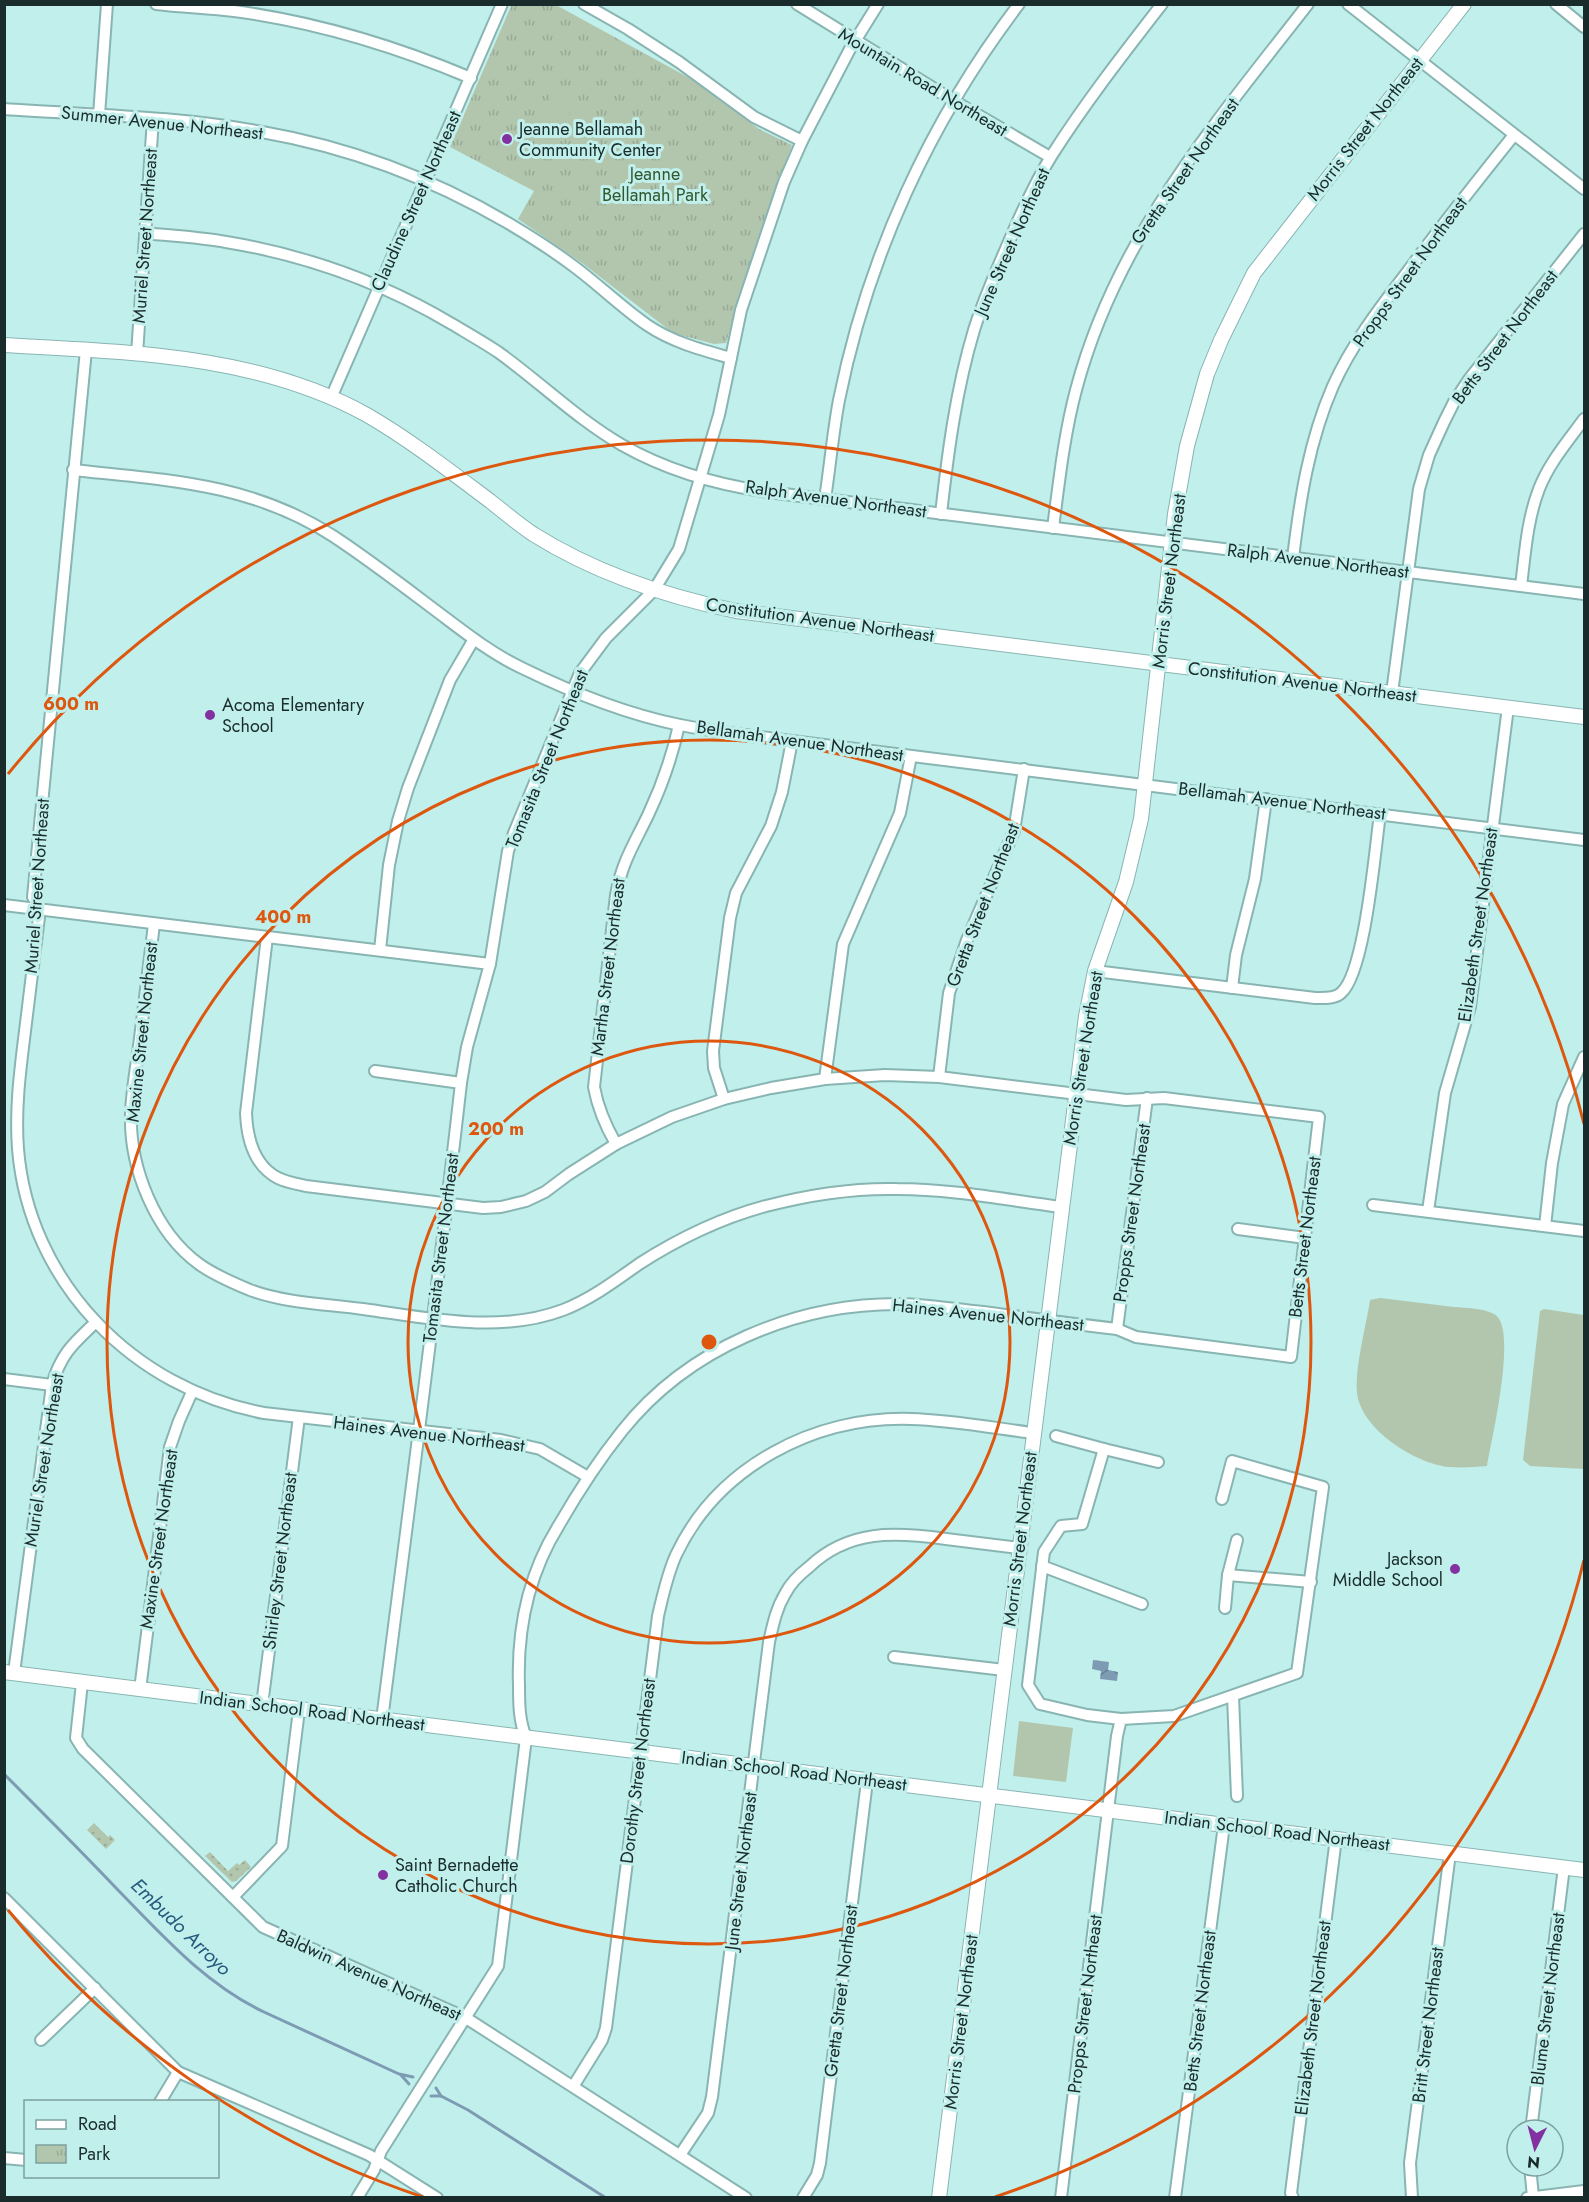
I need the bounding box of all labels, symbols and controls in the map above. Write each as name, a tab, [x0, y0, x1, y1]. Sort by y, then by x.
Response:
street label: Mountain Road Northeast	[833, 21, 1013, 143]
street label: Morris Street Northeast	[1301, 51, 1430, 206]
street label: Gretta Street Northeast	[1125, 92, 1246, 249]
street label: Summer Avenue Northeast	[60, 99, 265, 147]
street label: Claudine Street Northeast	[364, 106, 468, 295]
place label: Jeanne Bellamah Community Center	[517, 116, 662, 163]
marker: Jeanne Bellamah Community Center	[500, 132, 514, 146]
street label: Muriel Street Northeast	[126, 147, 164, 324]
park label: Jeanne Bellamah Park	[602, 161, 708, 208]
street label: June Street Northeast	[967, 163, 1057, 322]
street label: Propps Street Northeast	[1347, 191, 1474, 352]
street label: Betts Street Northeast	[1446, 264, 1565, 410]
street label: Ralph Avenue Northeast	[744, 473, 929, 525]
street label: Morris Street Northeast	[1145, 492, 1193, 670]
street label: Ralph Avenue Northeast	[1226, 537, 1411, 585]
street label: Constitution Avenue Northeast	[704, 591, 936, 649]
street label: Constitution Avenue Northeast	[1186, 655, 1418, 709]
street label: Tomasita Street Northeast	[499, 665, 595, 852]
text: 600 m	[43, 691, 99, 717]
place label: Acoma Elementary School	[222, 692, 364, 739]
marker: Acoma Elementary School	[203, 708, 217, 722]
street label: Bellamah Avenue Northeast	[695, 714, 906, 768]
street label: Bellamah Avenue Northeast	[1177, 775, 1388, 827]
street label: Muriel Street Northeast	[18, 797, 56, 974]
street label: Gretta Street Northeast	[940, 819, 1026, 991]
street label: Elizabeth Street Northeast	[1451, 826, 1505, 1024]
street label: Martha Street Northeast	[584, 876, 632, 1057]
text: 400 m	[255, 904, 311, 930]
street label: Maxine Street Northeast	[120, 940, 164, 1123]
street label: Morris Street Northeast	[1056, 969, 1110, 1147]
text: 200 m	[468, 1116, 524, 1142]
street label: Propps Street Northeast	[1107, 1121, 1157, 1304]
street label: Tomasita Street Northeast	[416, 1151, 466, 1344]
street label: Betts Street Northeast	[1282, 1154, 1328, 1319]
street label: Haines Avenue Northeast	[891, 1292, 1086, 1338]
centre of rings	[699, 1332, 719, 1352]
street label: Muriel Street Northeast	[17, 1371, 71, 1549]
street label: Haines Avenue Northeast	[332, 1409, 527, 1459]
street label: Maxine Street Northeast	[134, 1447, 185, 1631]
street label: Morris Street Northeast	[996, 1450, 1044, 1628]
street label: Shirley Street Northeast	[256, 1470, 304, 1651]
place label: Jackson Middle School	[1333, 1546, 1443, 1593]
marker: Jackson Middle School	[1448, 1562, 1462, 1576]
street label: Dorothy Street Northeast	[614, 1676, 662, 1865]
street label: Indian School Road Northeast	[198, 1684, 427, 1738]
street label: Indian School Road Northeast	[680, 1744, 909, 1798]
street label: June Street Northeast	[718, 1790, 764, 1954]
street label: Indian School Road Northeast	[1163, 1804, 1392, 1858]
place label: Saint Bernadette Catholic Church	[395, 1852, 518, 1899]
marker: Saint Bernadette Catholic Church	[376, 1868, 390, 1882]
water label: Embudo Arroyo	[124, 1872, 238, 1983]
street label: Gretta Street Northeast	[818, 1903, 865, 2079]
street label: Blume Street Northeast	[1524, 1910, 1572, 2087]
street label: Propps Street Northeast	[1061, 1912, 1109, 2095]
street label: Elizabeth Street Northeast	[1288, 1919, 1338, 2117]
street label: Baldwin Avenue Northeast	[273, 1923, 466, 2028]
street label: Betts Street Northeast	[1177, 1928, 1223, 2093]
street label: Morris Street Northeast	[937, 1933, 985, 2111]
street label: Britt Street Northeast	[1406, 1945, 1451, 2104]
legend	[24, 2100, 219, 2178]
text: Road	[78, 2111, 117, 2137]
north arrow	[1505, 2118, 1565, 2178]
text: Park	[78, 2141, 110, 2167]
text: N	[1526, 2150, 1541, 2175]

